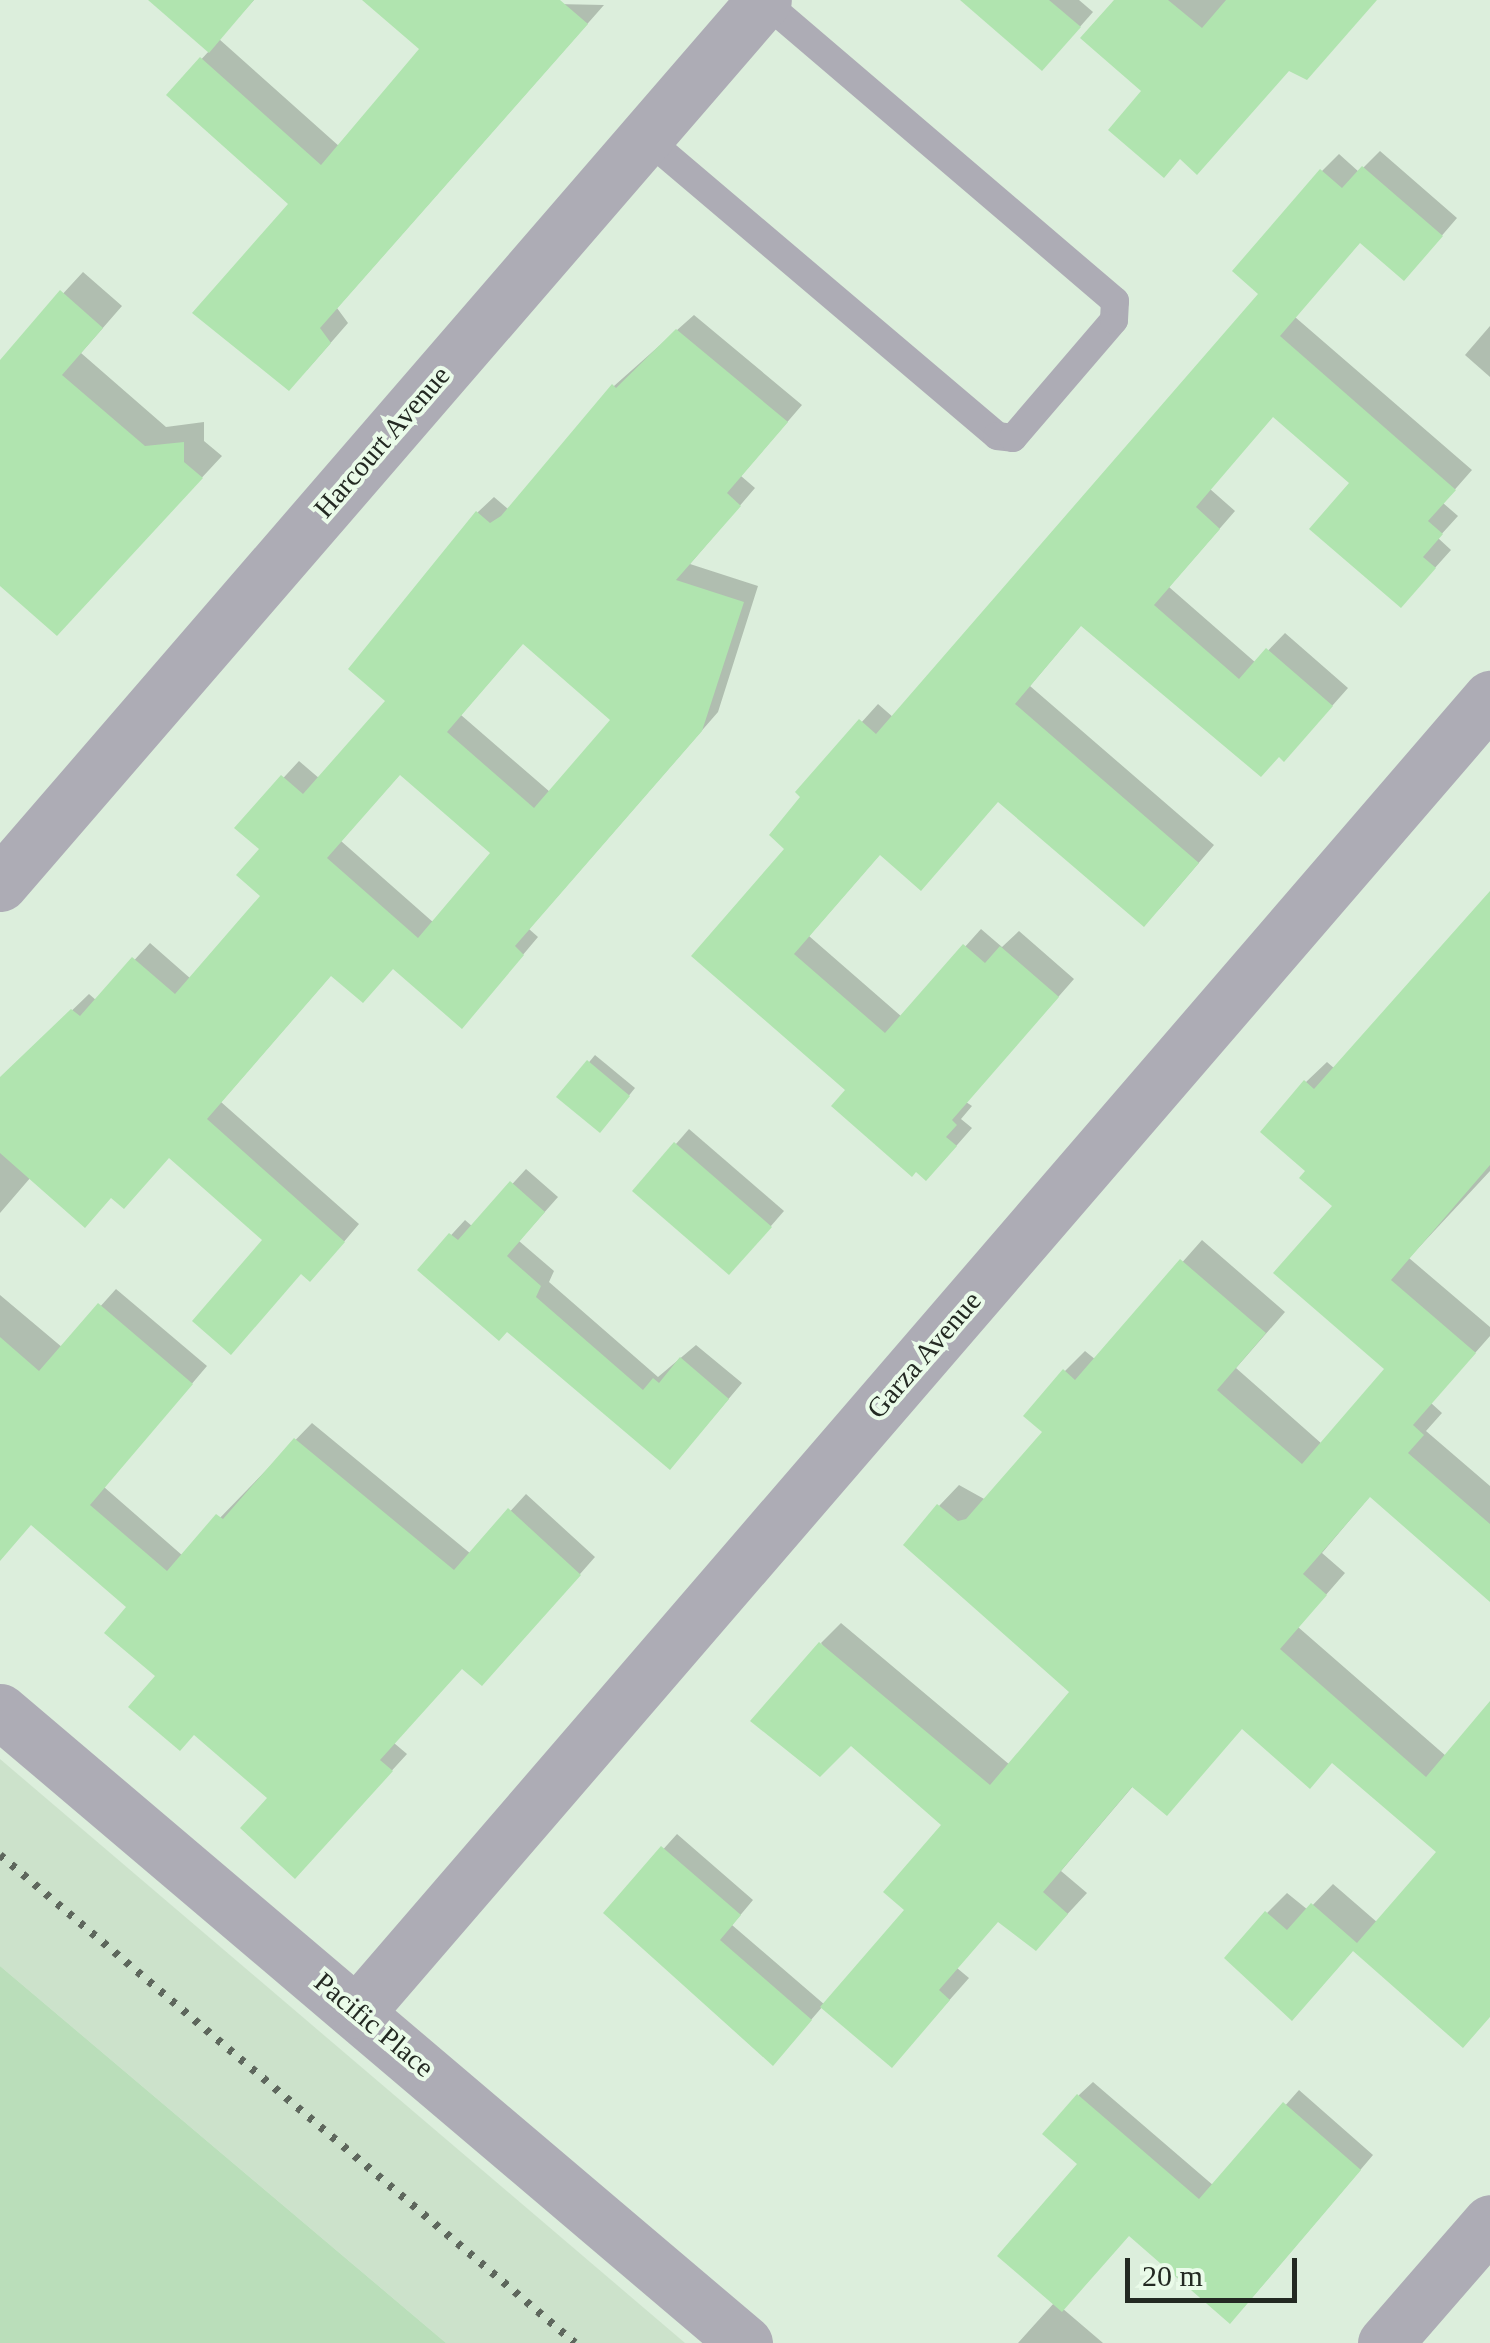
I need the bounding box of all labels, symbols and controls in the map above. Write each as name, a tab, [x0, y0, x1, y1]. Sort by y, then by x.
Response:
street label: Harcourt Avenue	[307, 359, 457, 525]
street label: Garza Avenue	[859, 1284, 989, 1426]
street label: Pacific Place	[308, 1965, 440, 2085]
scale bar	[1130, 2238, 1302, 2300]
text: 20 m	[1142, 2259, 1203, 2292]

